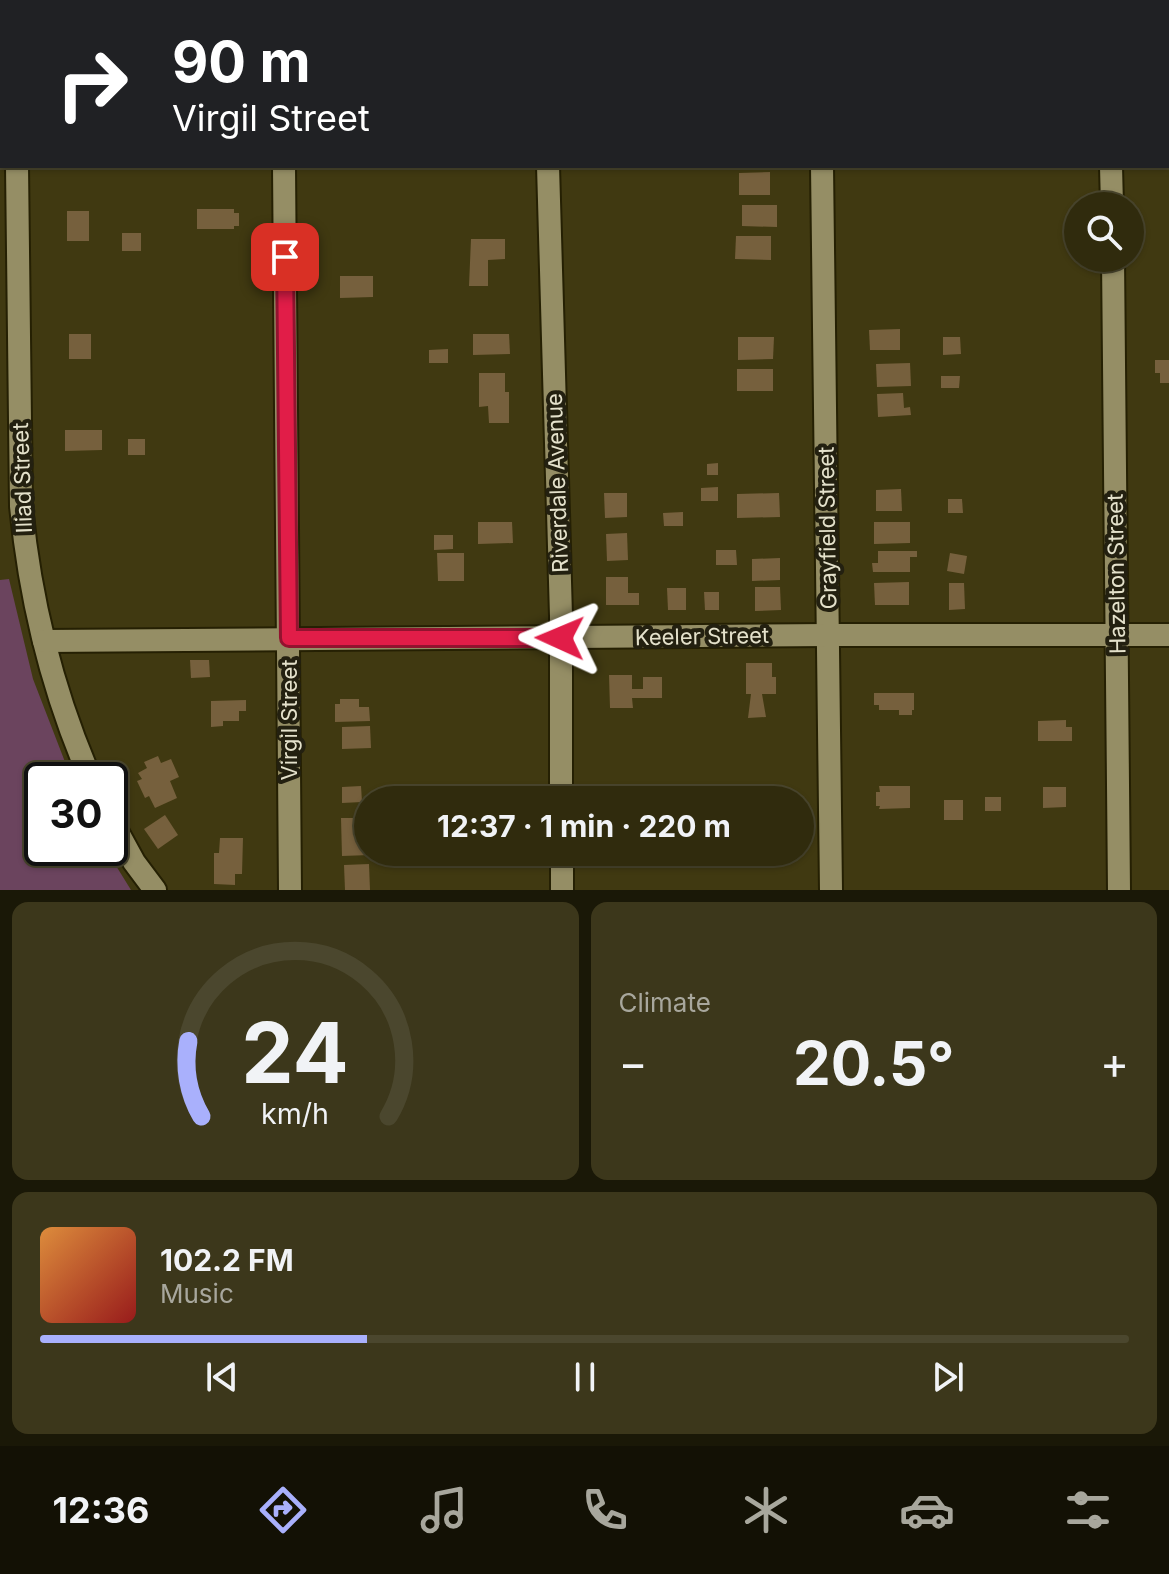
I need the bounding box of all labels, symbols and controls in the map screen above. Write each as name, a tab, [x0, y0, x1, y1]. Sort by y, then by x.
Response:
text: 90 m	[172, 28, 311, 96]
icon: right	[40, 32, 144, 136]
text: Virgil Street	[172, 96, 370, 140]
map controls	[1064, 192, 1144, 272]
button: search	[1064, 192, 1144, 272]
pin	[251, 223, 319, 291]
icon: arrive	[263, 235, 307, 279]
street label: Riverdale Avenue	[541, 393, 573, 573]
street label: Iliad Street	[7, 422, 37, 534]
street label: Grayfield Street	[813, 446, 841, 610]
street label: Hazelton Street	[1102, 494, 1130, 654]
position arrow	[518, 596, 602, 680]
street label: Keeler Street	[635, 622, 769, 650]
street label: Virgil Street	[276, 660, 302, 780]
speed limit sign: 30	[24, 762, 128, 866]
text: 12:37 · 1 min · 220 m	[437, 808, 731, 844]
text: Climate	[619, 987, 711, 1018]
text: 24	[242, 1002, 349, 1103]
text: 20.5°	[793, 1027, 955, 1099]
text: −	[619, 1036, 648, 1090]
text: +	[1100, 1036, 1129, 1090]
text: km/h	[261, 1096, 329, 1131]
text: 102.2 FM	[160, 1242, 294, 1278]
text: Music	[160, 1278, 234, 1309]
icon: previous	[200, 1355, 244, 1399]
icon: pause	[563, 1355, 607, 1399]
icon: next	[926, 1355, 970, 1399]
icon: directions	[255, 1482, 311, 1538]
icon: music	[416, 1482, 472, 1538]
icon: phone	[577, 1482, 633, 1538]
icon: climate	[738, 1482, 794, 1538]
icon: car	[899, 1482, 955, 1538]
icon: filters	[1060, 1482, 1116, 1538]
text: 12:36	[53, 1488, 149, 1532]

